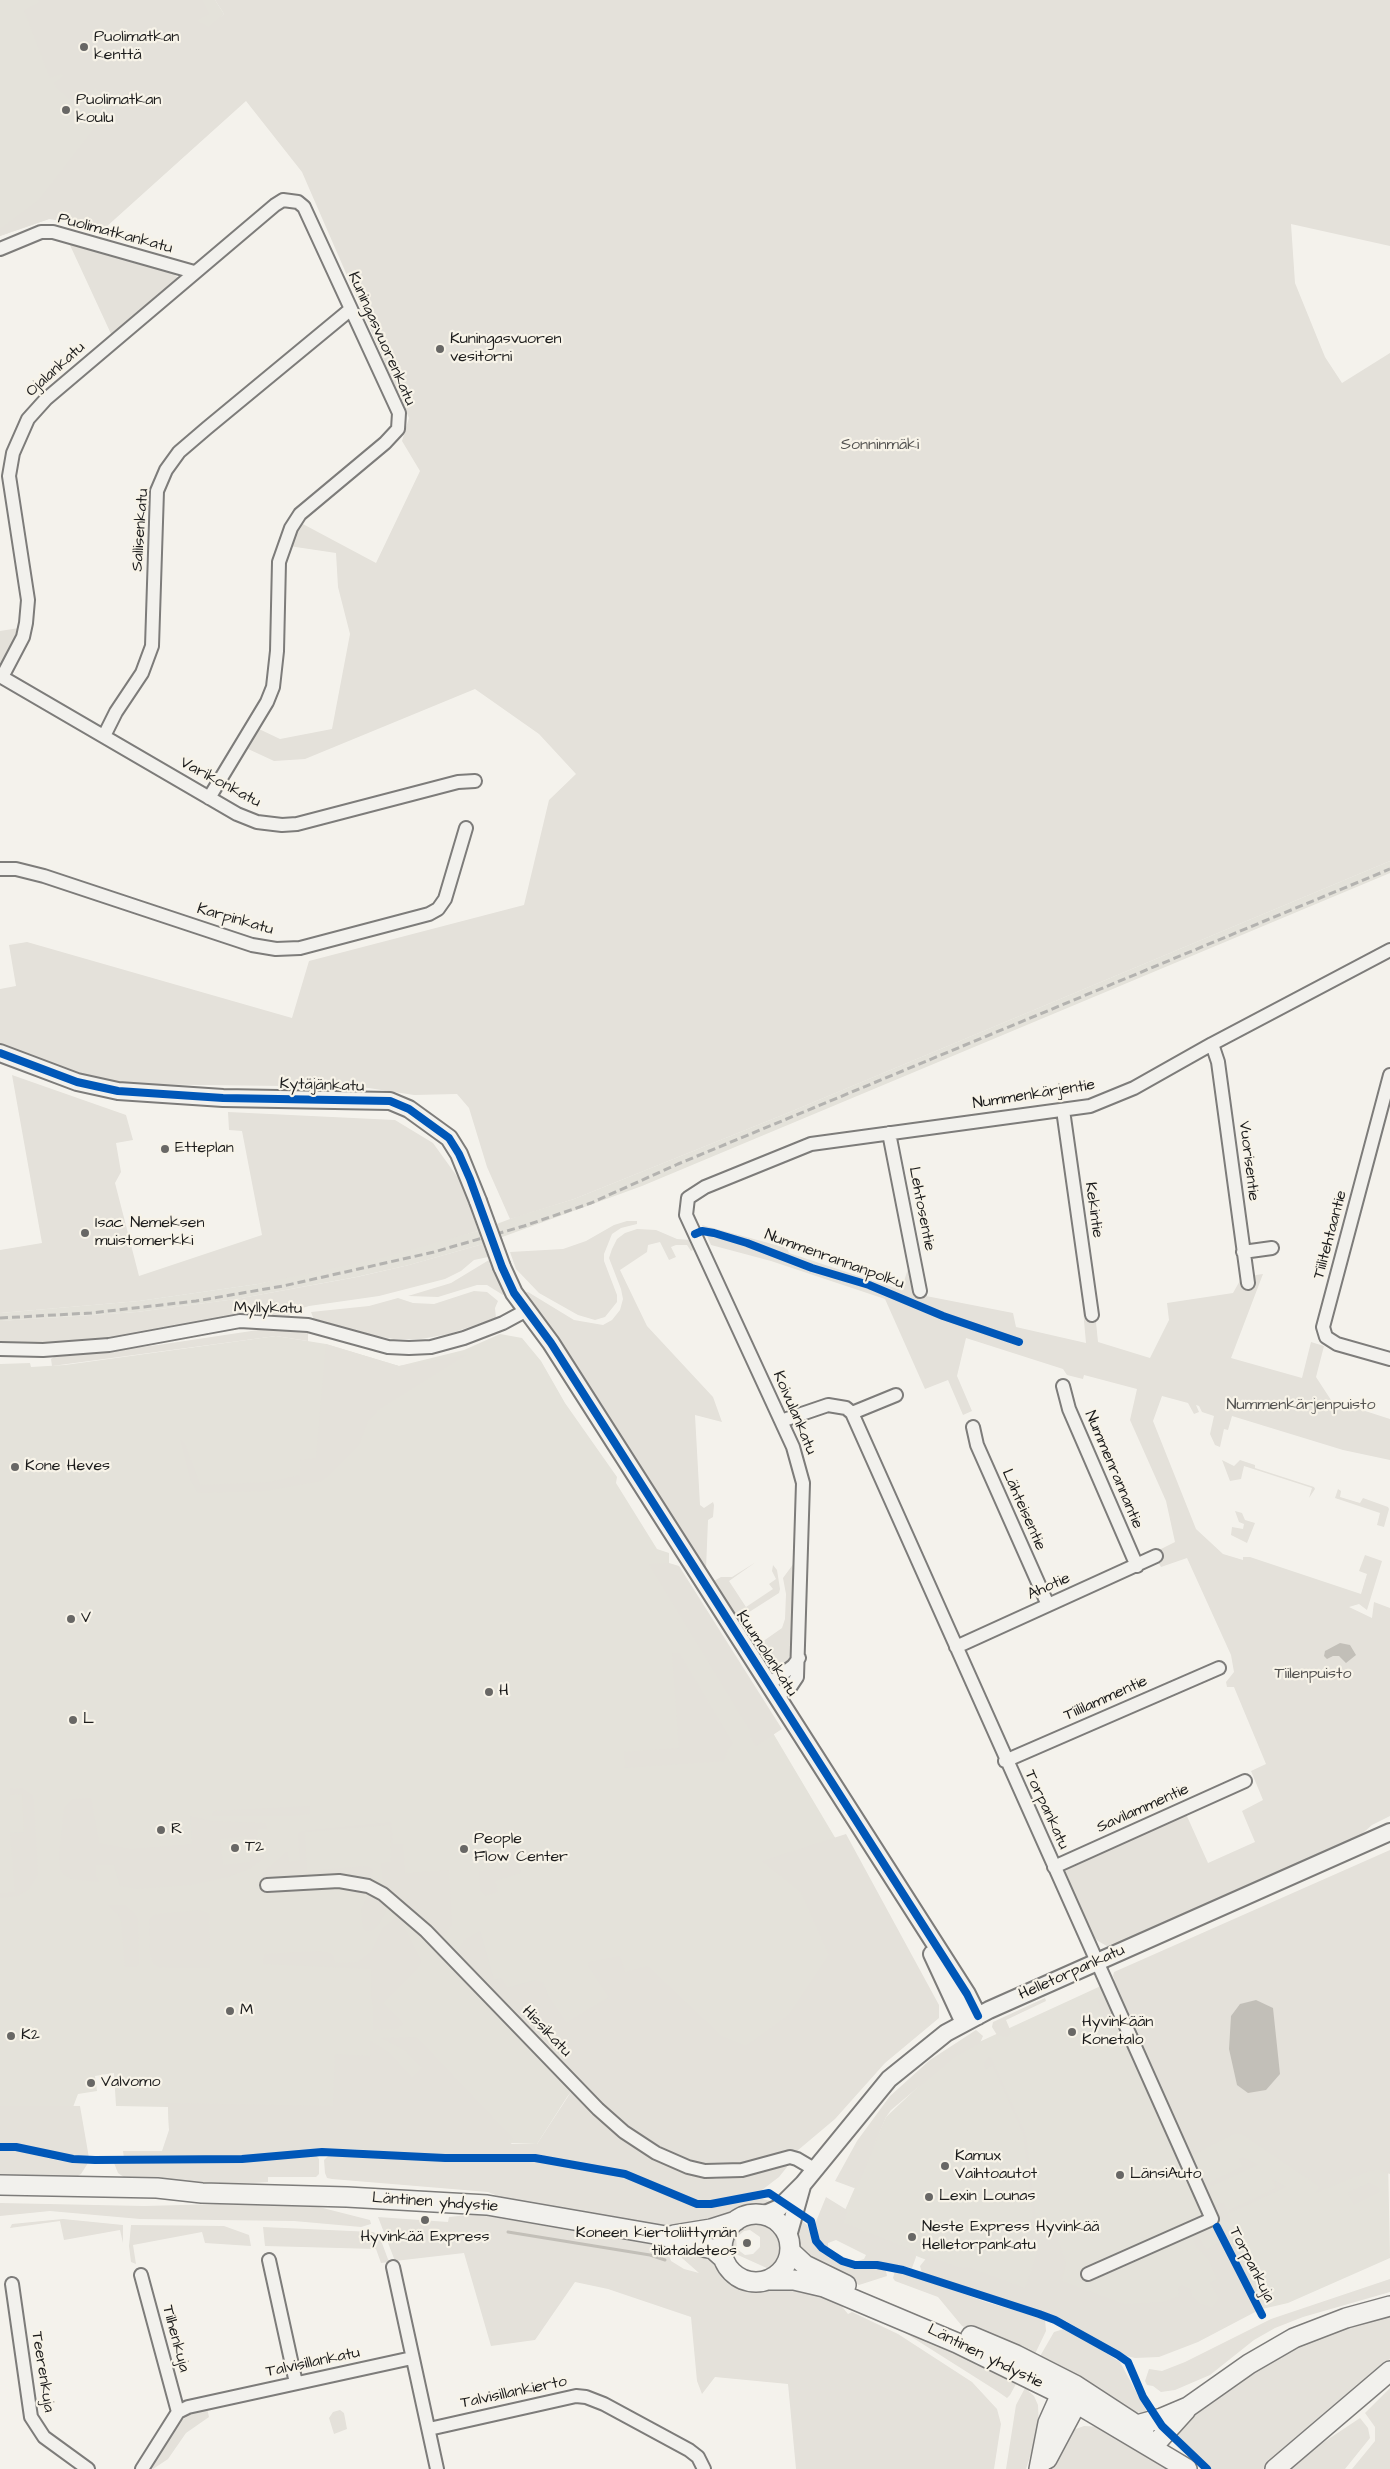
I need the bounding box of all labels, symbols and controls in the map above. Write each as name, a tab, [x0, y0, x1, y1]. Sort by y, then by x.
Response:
place label: Puolimatkan kenttä	[94, 28, 179, 66]
marker: Puolimatkan kenttä	[78, 41, 90, 53]
place label: Puolimatkan koulu	[76, 91, 161, 129]
marker: Puolimatkan koulu	[60, 104, 72, 116]
street label: Puolimatkankatu	[56, 209, 174, 259]
street label: Kuningasvuorenkatu	[343, 269, 419, 409]
place label: Kuningasvuoren vesitorni	[450, 330, 562, 368]
street label: Ojalankatu	[22, 338, 90, 402]
marker: Kuningasvuoren vesitorni	[434, 343, 446, 355]
park label: Sonninmäki	[841, 436, 919, 456]
street label: Sallisenkatu	[129, 488, 153, 572]
street label: Varikonkatu	[176, 754, 264, 812]
street label: Karpinkatu	[195, 900, 275, 940]
street label: Kytäjänkatu	[279, 1075, 365, 1097]
street label: Nummenkärjentie	[971, 1076, 1097, 1114]
street label: Vuorisentie	[1234, 1120, 1262, 1202]
place label: Etteplan	[175, 1139, 234, 1159]
marker: Etteplan	[159, 1143, 171, 1155]
street label: Lehtosentie	[903, 1165, 939, 1253]
street label: Kekintie	[1080, 1181, 1106, 1239]
street label: Tiilitehtaantie	[1310, 1189, 1352, 1281]
place label: Isac Nemeksen muistomerkki	[95, 1214, 204, 1252]
street label: Nummenrannanpolku	[762, 1226, 906, 1294]
marker: Isac Nemeksen muistomerkki	[79, 1227, 91, 1239]
street label: Myllykatu	[234, 1299, 302, 1319]
street label: Koivulankatu	[768, 1368, 820, 1458]
park label: Nummenkärjenpuisto	[1227, 1396, 1375, 1416]
street label: Nummenrannantie	[1079, 1408, 1147, 1532]
place label: Kone Heves	[25, 1457, 110, 1477]
marker: Kone Heves	[9, 1461, 21, 1473]
street label: Lähteisentie	[997, 1466, 1049, 1554]
street label: Ahotie	[1025, 1569, 1073, 1605]
street label: Kuumolankatu	[731, 1607, 801, 1701]
place label: V	[81, 1609, 91, 1629]
marker: V	[65, 1613, 77, 1625]
park label: Tiilenpuisto	[1275, 1665, 1351, 1685]
street label: Tiililammentie	[1061, 1672, 1151, 1726]
place label: H	[499, 1682, 509, 1702]
marker: H	[483, 1686, 495, 1698]
place label: L	[83, 1710, 94, 1730]
marker: L	[67, 1714, 79, 1726]
street label: Torpankatu	[1019, 1767, 1073, 1853]
street label: Savilammentie	[1094, 1780, 1192, 1838]
place label: R	[171, 1820, 182, 1840]
marker: R	[155, 1824, 167, 1836]
place label: People Flow Center	[474, 1830, 568, 1868]
place label: T2	[245, 1838, 264, 1858]
marker: T2	[229, 1842, 241, 1854]
marker: People Flow Center	[458, 1843, 470, 1855]
street label: Helletorpankatu	[1016, 1941, 1128, 2005]
place label: M	[240, 2001, 253, 2021]
street label: Hissikatu	[517, 2003, 575, 2061]
marker: M	[224, 2005, 236, 2017]
place label: Hyvinkään Konetalo	[1082, 2013, 1153, 2051]
place label: K2	[21, 2026, 40, 2046]
marker: Hyvinkään Konetalo	[1066, 2026, 1078, 2038]
marker: K2	[5, 2030, 17, 2042]
place label: Valvomo	[101, 2073, 160, 2093]
marker: Valvomo	[85, 2077, 97, 2089]
place label: Kamux Vaihtoautot	[955, 2147, 1037, 2185]
marker: Kamux Vaihtoautot	[939, 2160, 951, 2172]
place label: LänsiAuto	[1130, 2165, 1202, 2185]
marker: LänsiAuto	[1114, 2169, 1126, 2181]
place label: Lexin Lounas	[939, 2187, 1035, 2207]
street label: Läntinen yhdystie	[371, 2189, 499, 2217]
marker: Lexin Lounas	[923, 2191, 935, 2203]
marker: Hyvinkää Express	[419, 2214, 431, 2226]
place label: Neste Express Hyvinkää Helletorpankatu	[922, 2218, 1099, 2256]
place label: Koneen kiertoliittymän tilataideteos	[576, 2224, 737, 2262]
street label: Torpankuja	[1224, 2224, 1278, 2306]
place label: Hyvinkää Express	[360, 2228, 490, 2248]
marker: Neste Express Hyvinkää Helletorpankatu	[906, 2231, 918, 2243]
marker: Koneen kiertoliittymän tilataideteos	[741, 2237, 753, 2249]
street label: Tilhenkuja	[157, 2303, 193, 2375]
street label: Läntinen yhdystie	[924, 2321, 1046, 2393]
street label: Teerenkuja	[26, 2330, 58, 2414]
street label: Talvisillankatu	[264, 2344, 362, 2382]
street label: Talvisillankierto	[459, 2372, 569, 2414]

